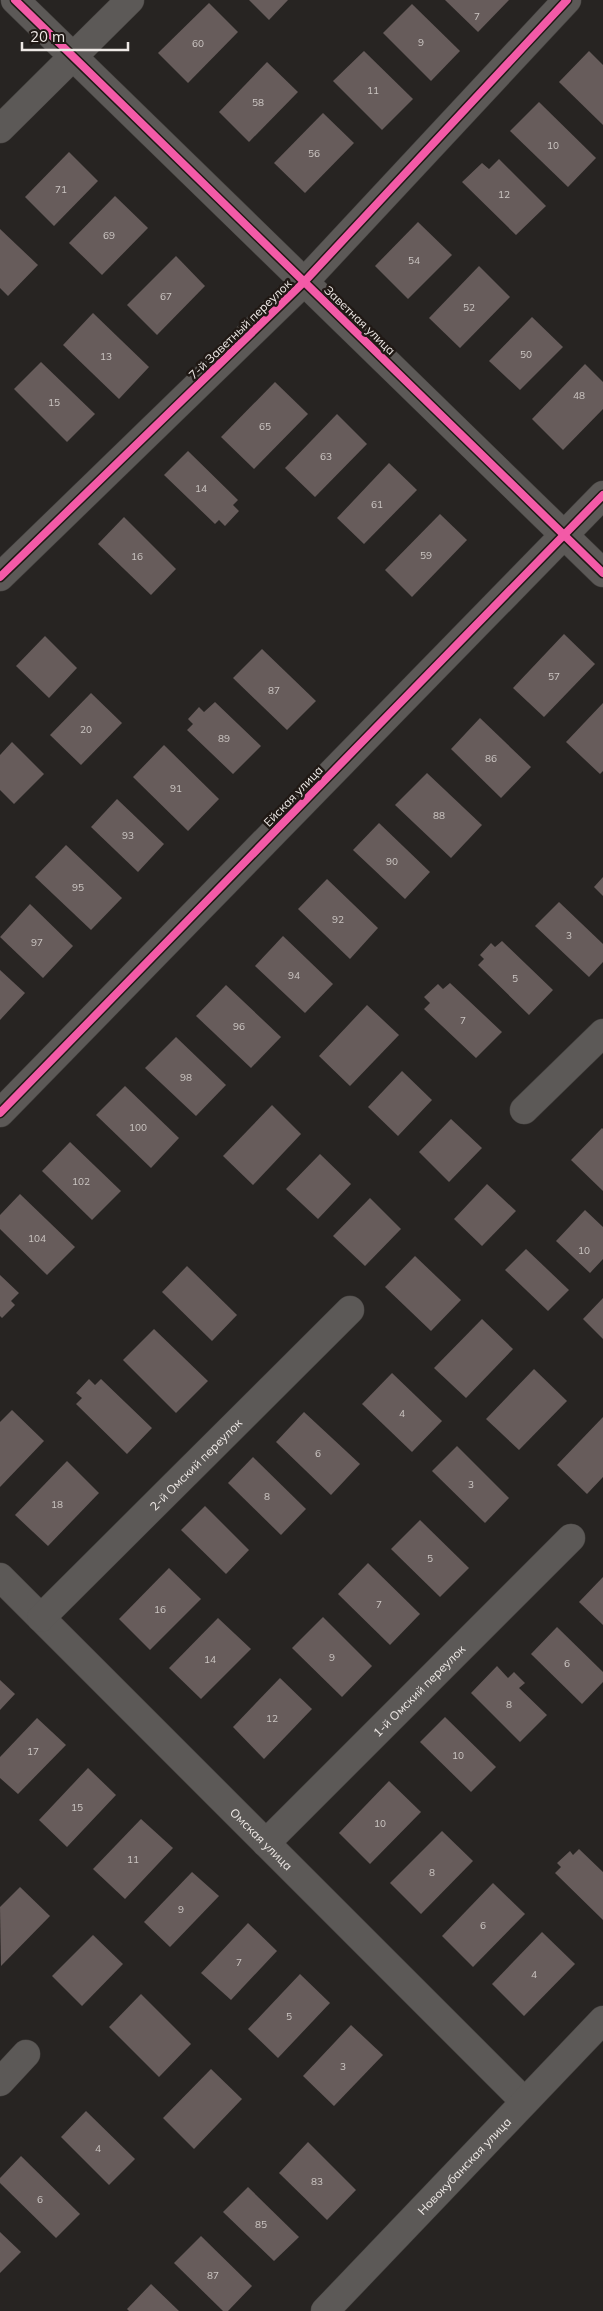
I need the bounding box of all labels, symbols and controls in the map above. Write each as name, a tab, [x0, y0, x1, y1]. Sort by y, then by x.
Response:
house number: 7	[474, 10, 480, 23]
scale bar	[22, 20, 129, 52]
text: 20 m	[30, 27, 65, 46]
house number: 9	[418, 36, 424, 49]
house number: 60	[192, 37, 204, 50]
house number: 11	[367, 84, 379, 97]
house number: 58	[252, 96, 264, 109]
house number: 10	[547, 139, 559, 152]
house number: 56	[308, 147, 320, 160]
house number: 71	[55, 183, 67, 196]
house number: 12	[498, 188, 510, 201]
house number: 69	[103, 229, 115, 242]
house number: 54	[408, 254, 420, 267]
street label: 7-й Заветный переулок	[185, 276, 295, 382]
street label: Заветная улица	[321, 282, 399, 358]
house number: 67	[160, 290, 172, 303]
house number: 52	[463, 301, 475, 314]
house number: 50	[520, 348, 532, 361]
house number: 13	[100, 350, 112, 363]
house number: 48	[573, 389, 585, 402]
house number: 15	[48, 396, 60, 409]
house number: 65	[259, 420, 271, 433]
house number: 63	[320, 450, 332, 463]
house number: 14	[195, 482, 207, 495]
house number: 61	[371, 498, 383, 511]
house number: 59	[420, 549, 432, 562]
house number: 16	[131, 550, 143, 563]
house number: 57	[548, 670, 560, 683]
house number: 87	[268, 684, 280, 697]
house number: 20	[80, 723, 92, 736]
house number: 89	[218, 732, 230, 745]
house number: 86	[485, 752, 497, 765]
street label: Ейская улица	[260, 762, 326, 830]
house number: 91	[170, 782, 182, 795]
house number: 88	[433, 809, 445, 822]
house number: 93	[122, 829, 134, 842]
house number: 90	[386, 855, 398, 868]
house number: 95	[72, 881, 84, 894]
house number: 92	[332, 913, 344, 926]
house number: 3	[566, 929, 572, 942]
house number: 97	[31, 936, 43, 949]
house number: 94	[288, 969, 300, 982]
house number: 5	[512, 972, 518, 985]
house number: 7	[460, 1014, 466, 1027]
house number: 96	[233, 1020, 245, 1033]
house number: 98	[180, 1071, 192, 1084]
house number: 100	[129, 1121, 147, 1134]
house number: 102	[72, 1175, 90, 1188]
house number: 104	[28, 1232, 46, 1245]
house number: 10	[578, 1244, 590, 1257]
house number: 4	[399, 1407, 405, 1420]
street label: 2-й Омский переулок	[146, 1415, 245, 1513]
house number: 6	[315, 1447, 321, 1460]
house number: 3	[468, 1478, 474, 1491]
house number: 8	[264, 1490, 270, 1503]
house number: 18	[51, 1498, 63, 1511]
house number: 5	[427, 1552, 433, 1565]
house number: 7	[376, 1598, 382, 1611]
house number: 16	[154, 1603, 166, 1616]
street label: 1-й Омский переулок	[369, 1641, 468, 1740]
house number: 9	[329, 1651, 335, 1664]
house number: 14	[204, 1653, 216, 1666]
house number: 6	[564, 1657, 570, 1670]
house number: 8	[506, 1698, 512, 1711]
house number: 12	[266, 1712, 278, 1725]
house number: 17	[27, 1745, 39, 1758]
house number: 10	[452, 1749, 464, 1762]
house number: 15	[71, 1801, 83, 1814]
street label: Омская улица	[227, 1804, 296, 1873]
house number: 10	[374, 1817, 386, 1830]
house number: 11	[127, 1853, 139, 1866]
house number: 8	[429, 1866, 435, 1879]
house number: 9	[178, 1903, 184, 1916]
house number: 6	[480, 1919, 486, 1932]
house number: 7	[236, 1956, 242, 1969]
house number: 4	[531, 1968, 537, 1981]
house number: 5	[286, 2010, 292, 2023]
house number: 3	[340, 2060, 346, 2073]
street label: Новокубанская улица	[414, 2114, 514, 2217]
house number: 4	[95, 2142, 101, 2155]
house number: 83	[311, 2175, 323, 2188]
house number: 6	[37, 2193, 43, 2206]
house number: 85	[255, 2218, 267, 2231]
house number: 87	[207, 2269, 219, 2282]

